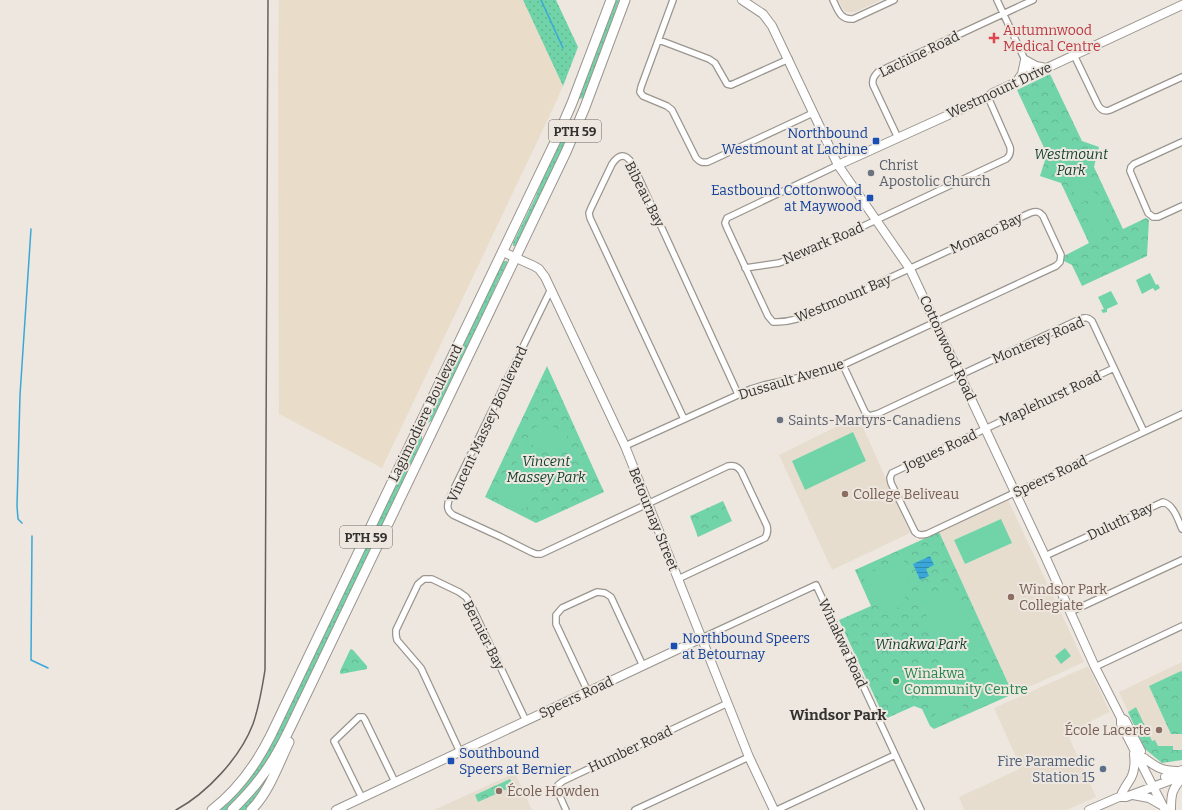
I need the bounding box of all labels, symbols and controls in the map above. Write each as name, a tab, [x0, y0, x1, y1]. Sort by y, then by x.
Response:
place label: Autumnwood Medical Centre	[1003, 22, 1101, 55]
street label: Lachine Road	[876, 28, 962, 81]
marker: Autumnwood Medical Centre	[988, 32, 1000, 44]
street label: Westmount Drive	[944, 59, 1054, 122]
road number: PTH 59	[549, 120, 601, 142]
place label: Northbound Westmount at Lachine	[721, 125, 868, 158]
marker: Northbound Westmount at Lachine	[871, 136, 881, 146]
park label: Westmount Park	[1034, 146, 1109, 179]
place label: Christ Apostolic Church	[879, 157, 991, 190]
street label: Bibeau Bay	[621, 159, 669, 230]
marker: Christ Apostolic Church	[866, 168, 876, 178]
place label: Eastbound Cottonwood at Maywood	[711, 182, 862, 215]
marker: Eastbound Cottonwood at Maywood	[865, 193, 875, 203]
street label: Monaco Bay	[947, 209, 1026, 258]
street label: Newark Road	[780, 219, 866, 268]
street label: Westmount Bay	[793, 270, 894, 326]
street label: Cottonwood Road	[916, 293, 979, 404]
street label: Monterey Road	[990, 313, 1087, 367]
street label: Lagimodiere Boulevard	[385, 342, 466, 485]
street label: Vincent Massey Boulevard	[444, 343, 531, 505]
street label: Dussault Avenue	[736, 355, 846, 404]
street label: Maplehurst Road	[996, 367, 1104, 430]
place label: Saints-Martyrs-Canadiens	[788, 412, 961, 429]
marker: Saints-Martyrs-Canadiens	[775, 415, 785, 425]
street label: Jogues Road	[900, 426, 980, 475]
street label: Speers Road	[1010, 452, 1090, 501]
park label: Vincent Massey Park	[506, 453, 586, 486]
street label: Betournay Street	[625, 465, 682, 573]
place label: College Beliveau	[853, 486, 959, 503]
marker: College Beliveau	[840, 489, 850, 499]
street label: Duluth Bay	[1084, 498, 1157, 544]
road number: PTH 59	[340, 526, 392, 548]
place label: Windsor Park Collegiate	[1019, 581, 1107, 614]
marker: Windsor Park Collegiate	[1006, 592, 1016, 602]
street label: Winakwa Road	[814, 596, 871, 691]
street label: Bernier Bay	[459, 598, 509, 673]
place label: Northbound Speers at Betournay	[682, 630, 810, 663]
park label: Winakwa Park	[875, 636, 967, 653]
marker: Northbound Speers at Betournay	[669, 641, 679, 651]
place label: Winakwa Community Centre	[904, 665, 1028, 698]
street label: Speers Road	[536, 673, 616, 722]
marker: Winakwa Community Centre	[891, 676, 901, 686]
district label: Windsor Park	[789, 706, 887, 724]
place label: École Lacerte	[1065, 721, 1151, 739]
street label: Humber Road	[585, 723, 675, 776]
marker: École Lacerte	[1154, 725, 1164, 735]
place label: Southbound Speers at Bernier	[459, 745, 571, 778]
place label: Fire Paramedic Station 15	[997, 753, 1095, 786]
marker: Southbound Speers at Bernier	[446, 756, 456, 766]
marker: Fire Paramedic Station 15	[1098, 764, 1108, 774]
place label: École Howden	[507, 782, 600, 800]
marker: École Howden	[494, 786, 504, 796]

